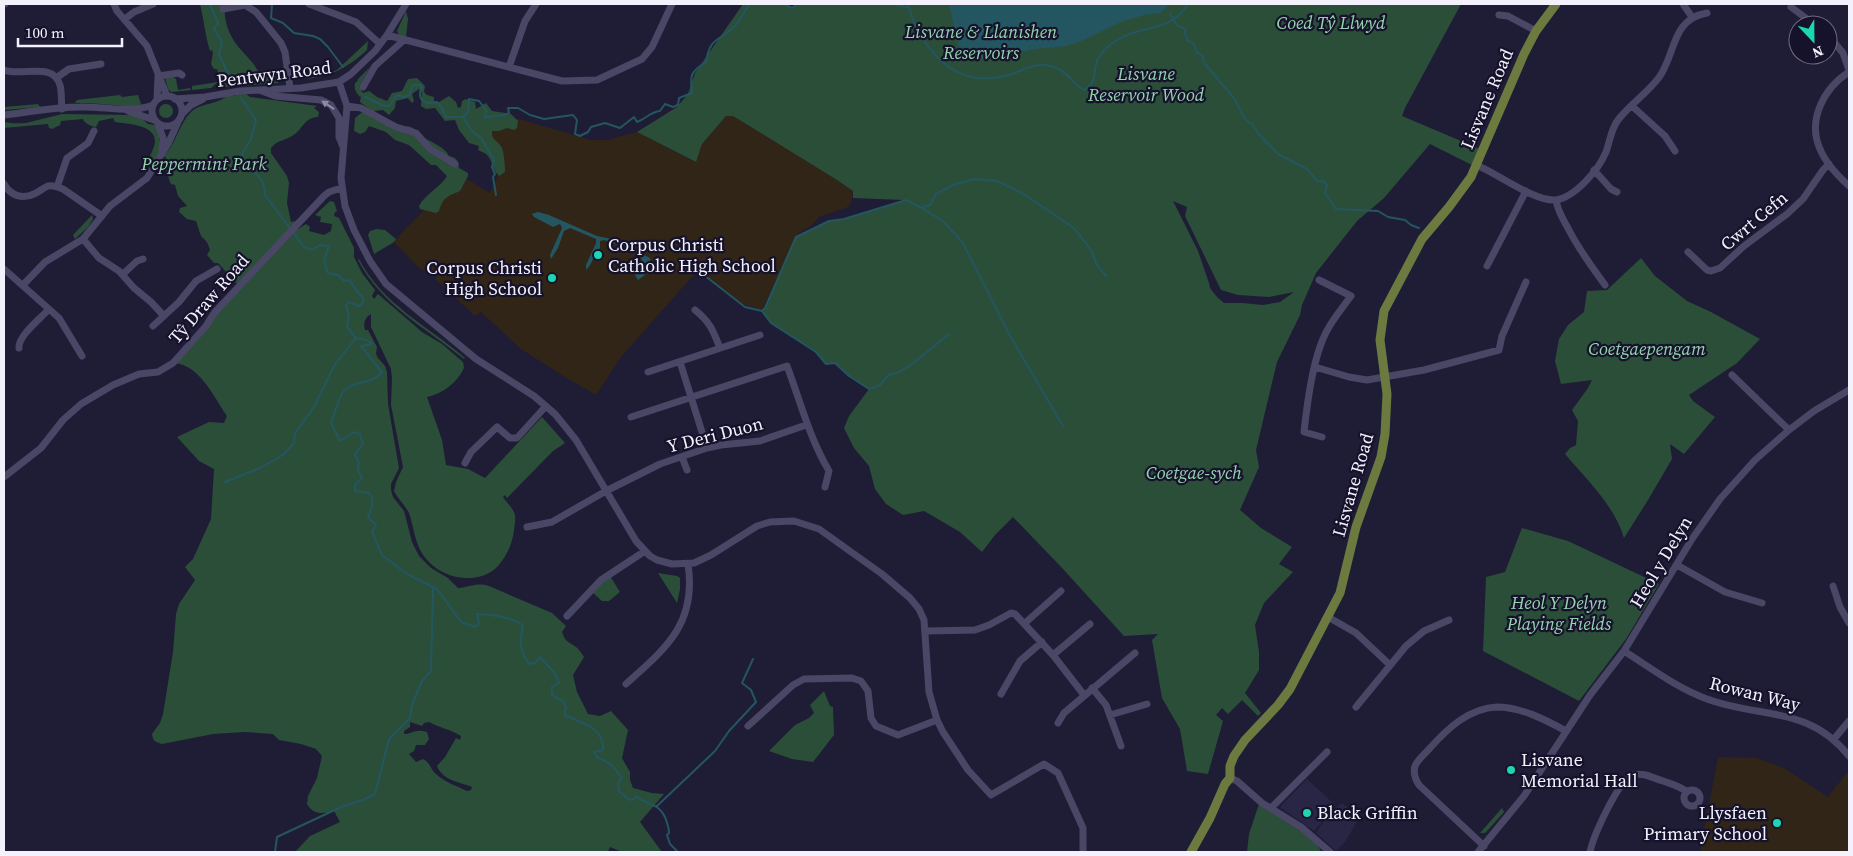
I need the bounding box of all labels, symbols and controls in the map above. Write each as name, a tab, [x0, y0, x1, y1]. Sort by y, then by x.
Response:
park label: Coed Tŷ Llwyd	[1277, 10, 1386, 35]
scale bar	[18, 15, 121, 47]
north arrow	[1788, 15, 1838, 65]
park label: Lisvane & Llanishen Reservoirs	[904, 19, 1057, 65]
text: 100 m	[25, 22, 65, 43]
text: N	[1809, 41, 1826, 63]
street label: Lisvane Road	[1454, 45, 1519, 153]
street label: Pentwyn Road	[215, 54, 333, 93]
park label: Lisvane Reservoir Wood	[1087, 61, 1205, 107]
one-way arrow	[321, 100, 335, 110]
park label: Peppermint Park	[140, 151, 267, 176]
street label: Cwrt Cefn	[1715, 185, 1793, 256]
place label: Corpus Christi Catholic High School	[608, 232, 776, 278]
street label: Tŷ Draw Road	[163, 248, 255, 349]
marker: Corpus Christi Catholic High School	[592, 249, 604, 261]
place label: Corpus Christi High School	[426, 255, 542, 301]
marker: Corpus Christi High School	[546, 272, 558, 284]
park label: Coetgaepengam	[1588, 336, 1706, 361]
street label: Y Deri Duon	[664, 411, 766, 459]
street label: Lisvane Road	[1326, 430, 1379, 540]
park label: Coetgae-sych	[1146, 460, 1242, 485]
street label: Heol y Delyn	[1623, 511, 1698, 612]
park label: Heol Y Delyn Playing Fields	[1506, 590, 1612, 636]
street label: Rowan Way	[1707, 670, 1804, 717]
place label: Lisvane Memorial Hall	[1521, 747, 1638, 793]
marker: Lisvane Memorial Hall	[1505, 764, 1517, 776]
place label: Black Griffin	[1317, 800, 1418, 825]
place label: Llysfaen Primary School	[1644, 800, 1767, 846]
marker: Black Griffin	[1301, 807, 1313, 819]
marker: Llysfaen Primary School	[1771, 817, 1783, 829]

